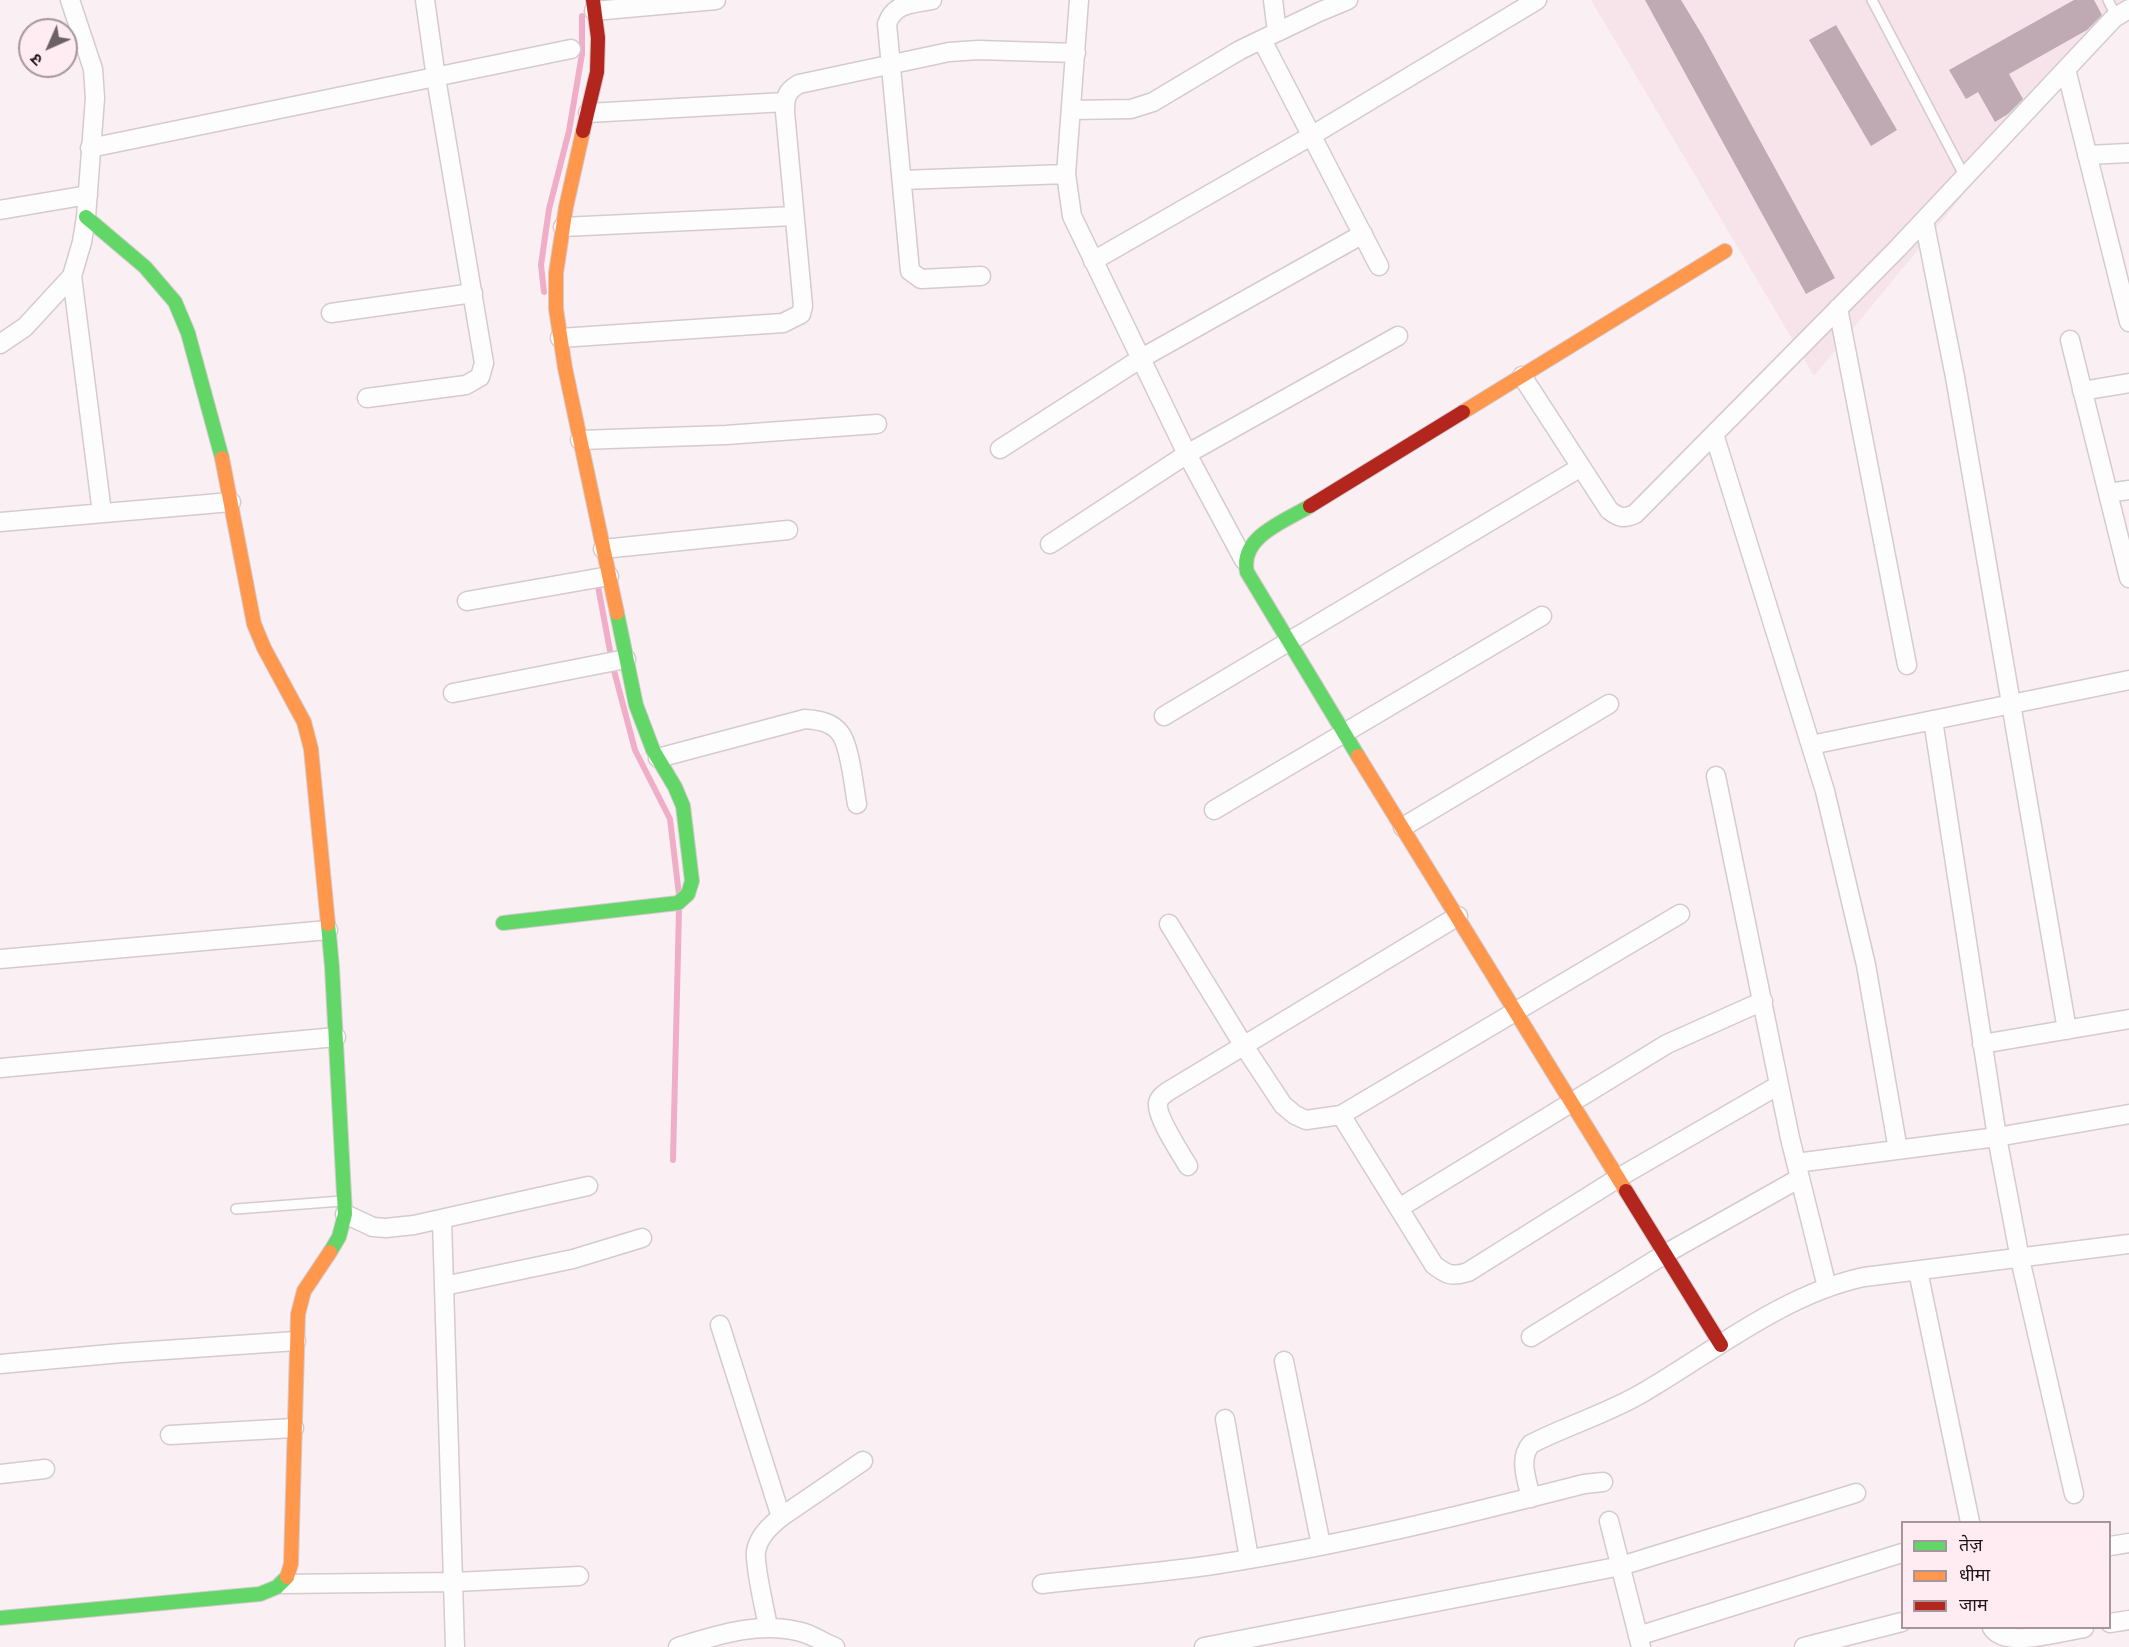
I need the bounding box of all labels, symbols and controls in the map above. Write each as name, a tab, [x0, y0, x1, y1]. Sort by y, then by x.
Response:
north arrow	[18, 18, 78, 78]
text: उ	[26, 50, 46, 70]
legend	[1901, 1521, 2111, 1629]
text: तेज़	[1959, 1534, 1983, 1556]
text: धीमा	[1959, 1564, 1990, 1586]
text: जाम	[1959, 1594, 1988, 1616]

